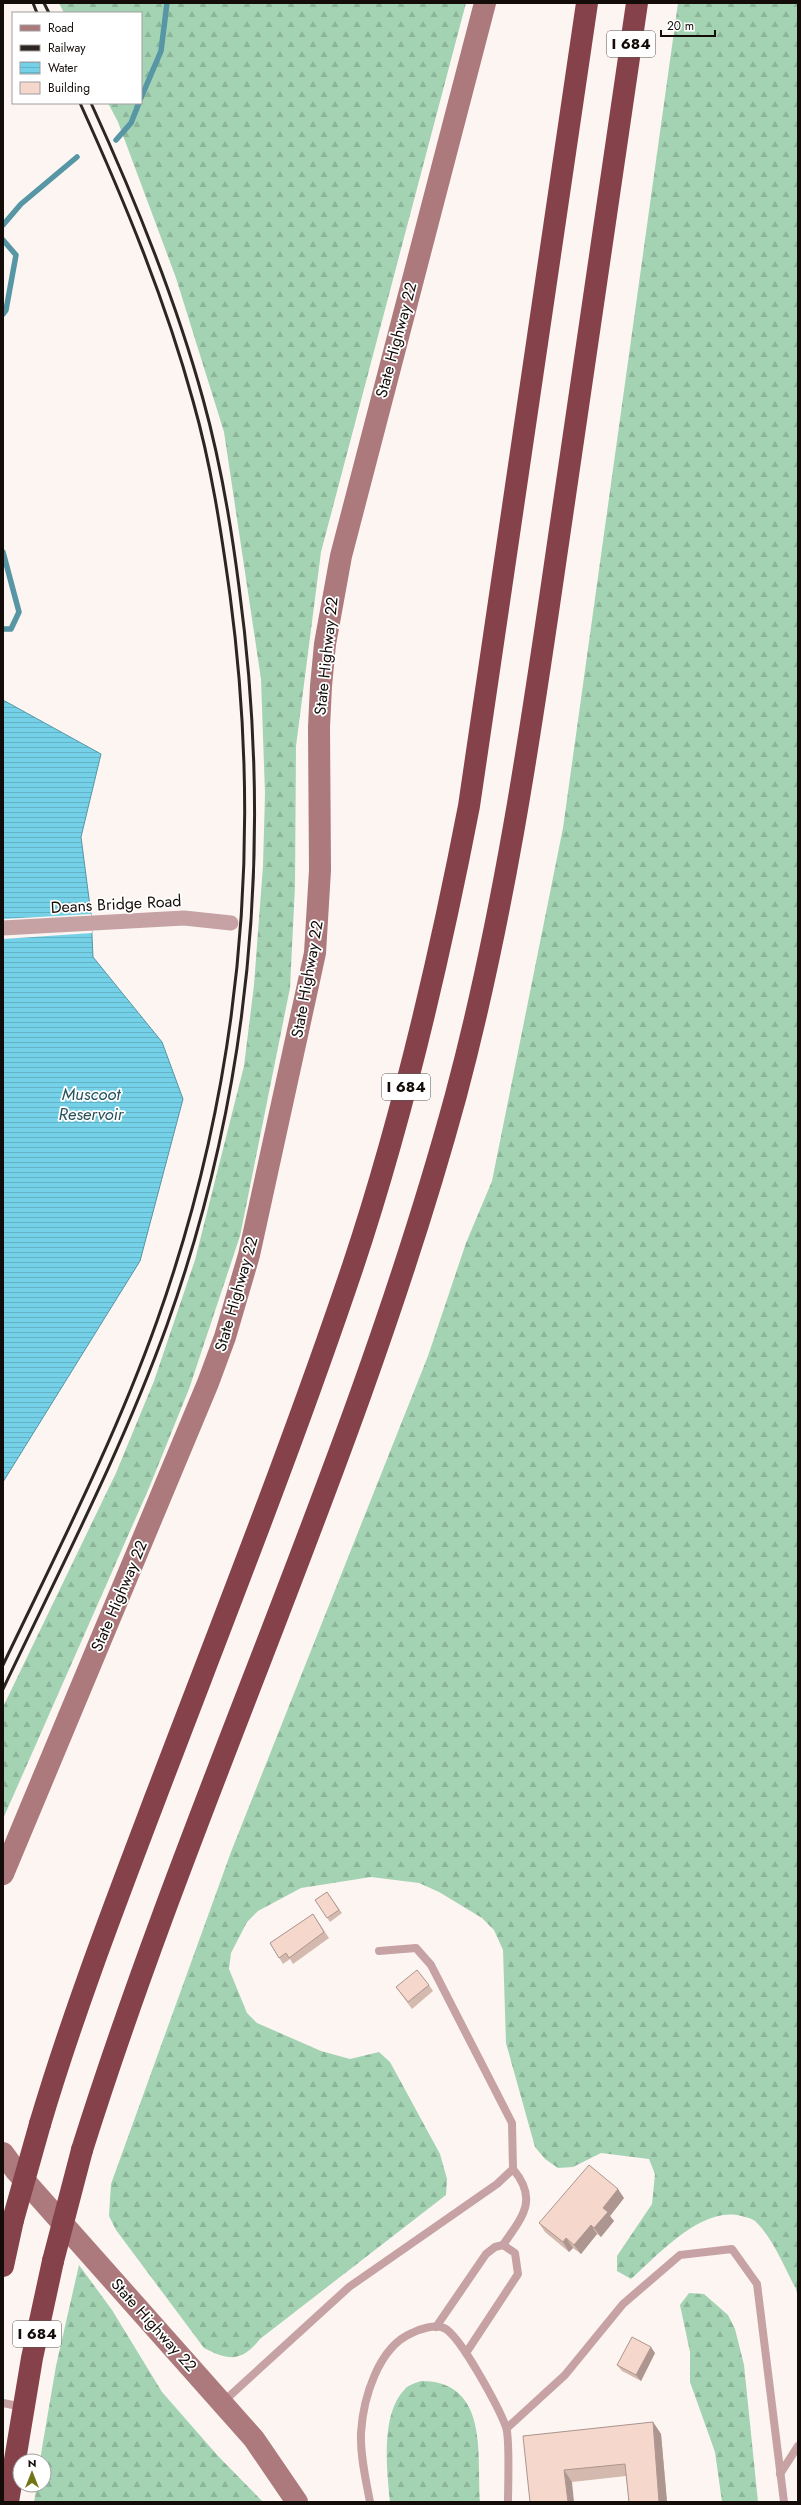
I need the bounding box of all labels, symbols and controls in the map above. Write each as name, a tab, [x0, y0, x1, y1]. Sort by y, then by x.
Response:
legend	[12, 12, 142, 104]
scale bar	[661, 12, 715, 38]
text: 20 m	[667, 17, 694, 35]
text: Road	[48, 19, 74, 37]
road number: I 684	[607, 31, 655, 57]
text: Railway	[48, 39, 86, 57]
text: Water	[48, 59, 79, 77]
text: Building	[48, 79, 90, 97]
street label: State Highway 22	[370, 280, 422, 400]
street label: State Highway 22	[308, 596, 344, 716]
street label: Deans Bridge Road	[50, 889, 182, 919]
street label: State Highway 22	[285, 919, 329, 1039]
road number: I 684	[382, 1074, 430, 1100]
water label: Muscoot Reservoir	[58, 1082, 125, 1126]
street label: State Highway 22	[209, 1234, 263, 1354]
street label: State Highway 22	[85, 1537, 153, 1655]
street label: State Highway 22	[106, 2273, 202, 2377]
road number: I 684	[13, 2321, 61, 2347]
north arrow	[12, 2453, 52, 2493]
text: N	[28, 2455, 36, 2471]

